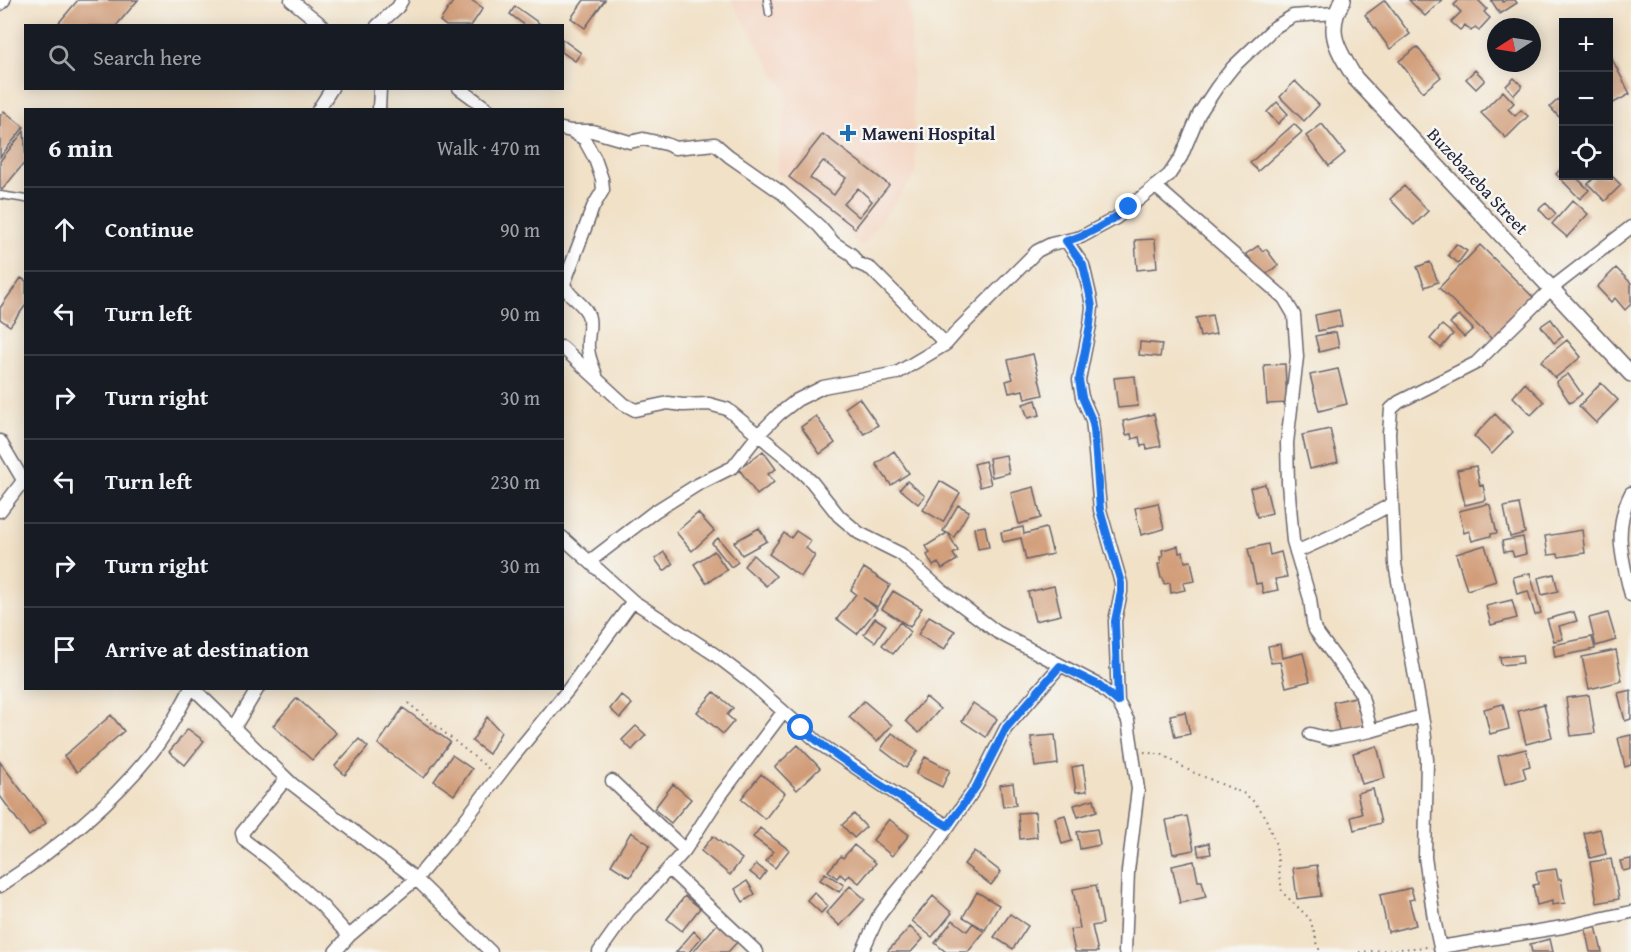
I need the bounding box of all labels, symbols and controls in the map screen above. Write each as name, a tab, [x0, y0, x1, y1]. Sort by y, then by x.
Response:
north arrow	[1487, 18, 1541, 72]
map controls	[1559, 18, 1613, 180]
button: +	[1559, 18, 1613, 72]
search box	[24, 24, 564, 90]
icon: search	[45, 41, 78, 74]
text: Search here	[93, 41, 202, 73]
button: −	[1559, 72, 1613, 126]
place label: Maweni Hospital	[862, 120, 996, 147]
street label: Buzebazeba Street	[1421, 121, 1535, 241]
marker: Maweni Hospital	[839, 124, 857, 142]
button: locate	[1559, 126, 1613, 180]
text: 6 min	[48, 128, 113, 167]
text: Walk · 470 m	[437, 133, 540, 162]
route end	[1115, 193, 1141, 219]
icon: ahead	[48, 213, 81, 246]
text: Continue	[105, 213, 194, 245]
text: 90 m	[500, 215, 540, 244]
icon: left	[48, 297, 81, 330]
text: Turn left	[105, 297, 192, 329]
text: 90 m	[500, 299, 540, 328]
icon: right	[48, 381, 81, 414]
text: Turn right	[105, 381, 208, 413]
text: 30 m	[500, 383, 540, 412]
icon: left	[48, 465, 81, 498]
text: Turn left	[105, 465, 192, 497]
text: 230 m	[490, 467, 540, 496]
icon: right	[48, 549, 81, 582]
text: Turn right	[105, 549, 208, 581]
text: 30 m	[500, 551, 540, 580]
icon: arrive	[48, 633, 81, 666]
text: Arrive at destination	[105, 633, 309, 665]
route start	[787, 714, 813, 740]

